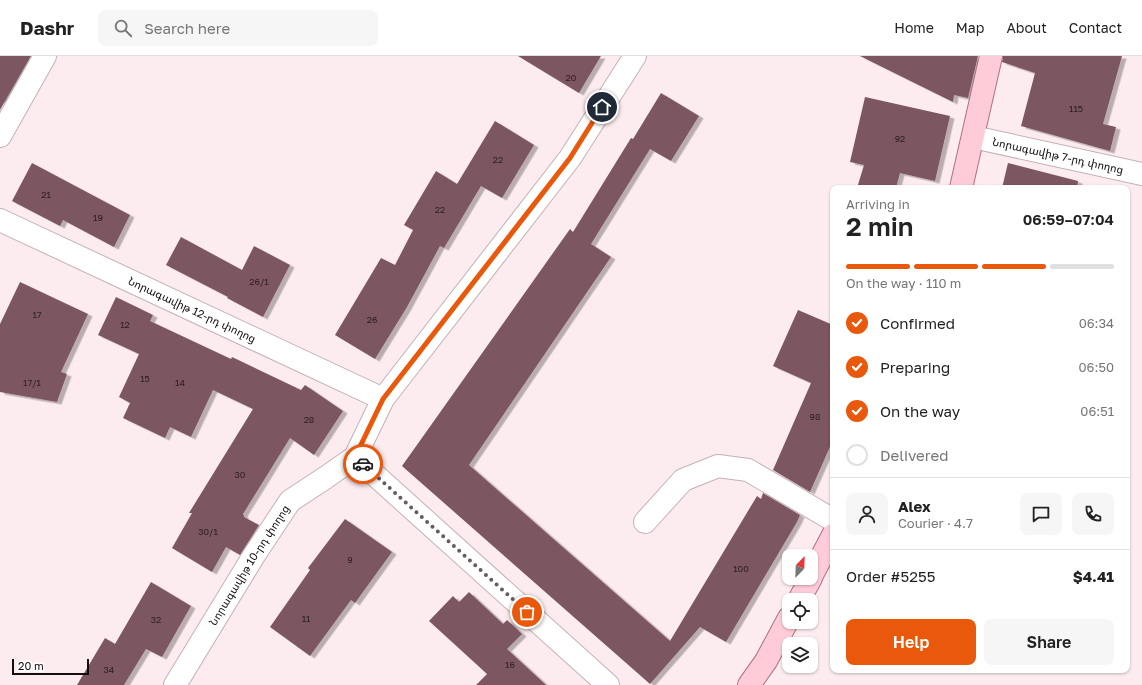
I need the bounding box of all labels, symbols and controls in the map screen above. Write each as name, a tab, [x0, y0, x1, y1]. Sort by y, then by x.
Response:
search box	[98, 10, 378, 46]
text: Dashr	[20, 16, 74, 39]
icon: search	[112, 17, 134, 39]
text: Search here	[144, 19, 230, 37]
text: Home	[894, 19, 934, 36]
text: Map	[956, 19, 984, 36]
text: About	[1006, 19, 1047, 36]
text: Contact	[1069, 19, 1122, 36]
house number: 20	[566, 72, 577, 83]
pin	[585, 90, 619, 124]
icon: home	[591, 96, 613, 118]
house number: 115	[1069, 103, 1083, 114]
house number: 92	[895, 133, 905, 144]
street label: Նորագավիթ 7-րդ փողոց	[991, 134, 1125, 177]
house number: 22	[493, 154, 503, 165]
house number: 21	[41, 189, 51, 200]
text: Arriving in	[846, 196, 910, 212]
house number: 22	[435, 204, 445, 215]
text: 06:59–07:04	[1023, 210, 1114, 228]
text: 2 min	[846, 211, 914, 242]
house number: 19	[93, 212, 103, 223]
street label: Նորագավիթ 12-րդ փողոց	[126, 275, 258, 345]
text: On the way · 110 m	[846, 275, 961, 291]
house number: 26/1	[249, 276, 269, 287]
house number: 17	[32, 309, 42, 320]
icon: check	[846, 312, 868, 334]
house number: 26	[367, 314, 377, 325]
text: Confirmed	[880, 314, 955, 332]
text: 06:34	[1079, 315, 1114, 331]
house number: 12	[120, 320, 130, 330]
icon: check	[846, 356, 868, 378]
text: Preparing	[880, 358, 950, 376]
text: 06:50	[1079, 359, 1114, 375]
house number: 15	[140, 373, 150, 384]
house number: 17/1	[23, 377, 42, 388]
house number: 14	[175, 377, 185, 388]
icon: check	[846, 400, 868, 422]
text: On the way	[880, 402, 960, 420]
text: 06:51	[1080, 403, 1114, 419]
house number: 98	[810, 411, 820, 422]
house number: 28	[304, 414, 314, 425]
courier	[343, 444, 383, 484]
text: Delivered	[880, 446, 948, 464]
icon: car	[352, 453, 374, 475]
house number: 30	[235, 469, 246, 480]
button: person	[846, 493, 888, 535]
button: chat	[1020, 493, 1062, 535]
button: phone	[1072, 493, 1114, 535]
text: Alex	[898, 497, 931, 515]
street label: Նորագավիթ 10-րդ փողոց	[206, 502, 293, 627]
text: Courier · 4.7	[898, 515, 973, 531]
house number: 30/1	[198, 526, 218, 537]
north arrow	[782, 549, 818, 585]
map controls	[782, 549, 818, 673]
house number: 9	[347, 554, 353, 565]
house number: 100	[733, 563, 749, 574]
text: Order #5255	[846, 567, 935, 585]
text: $4.41	[1073, 567, 1114, 585]
button: locate	[782, 593, 818, 629]
pin	[510, 595, 544, 629]
icon: bag	[516, 601, 538, 623]
house number: 11	[302, 613, 311, 624]
house number: 32	[151, 614, 161, 625]
button: Help	[846, 619, 976, 665]
button: Share	[984, 619, 1114, 665]
button: layers	[782, 637, 818, 673]
scale bar	[12, 657, 89, 676]
text: 20 m	[18, 659, 44, 672]
house number: 16	[505, 659, 515, 670]
house number: 34	[104, 664, 115, 675]

